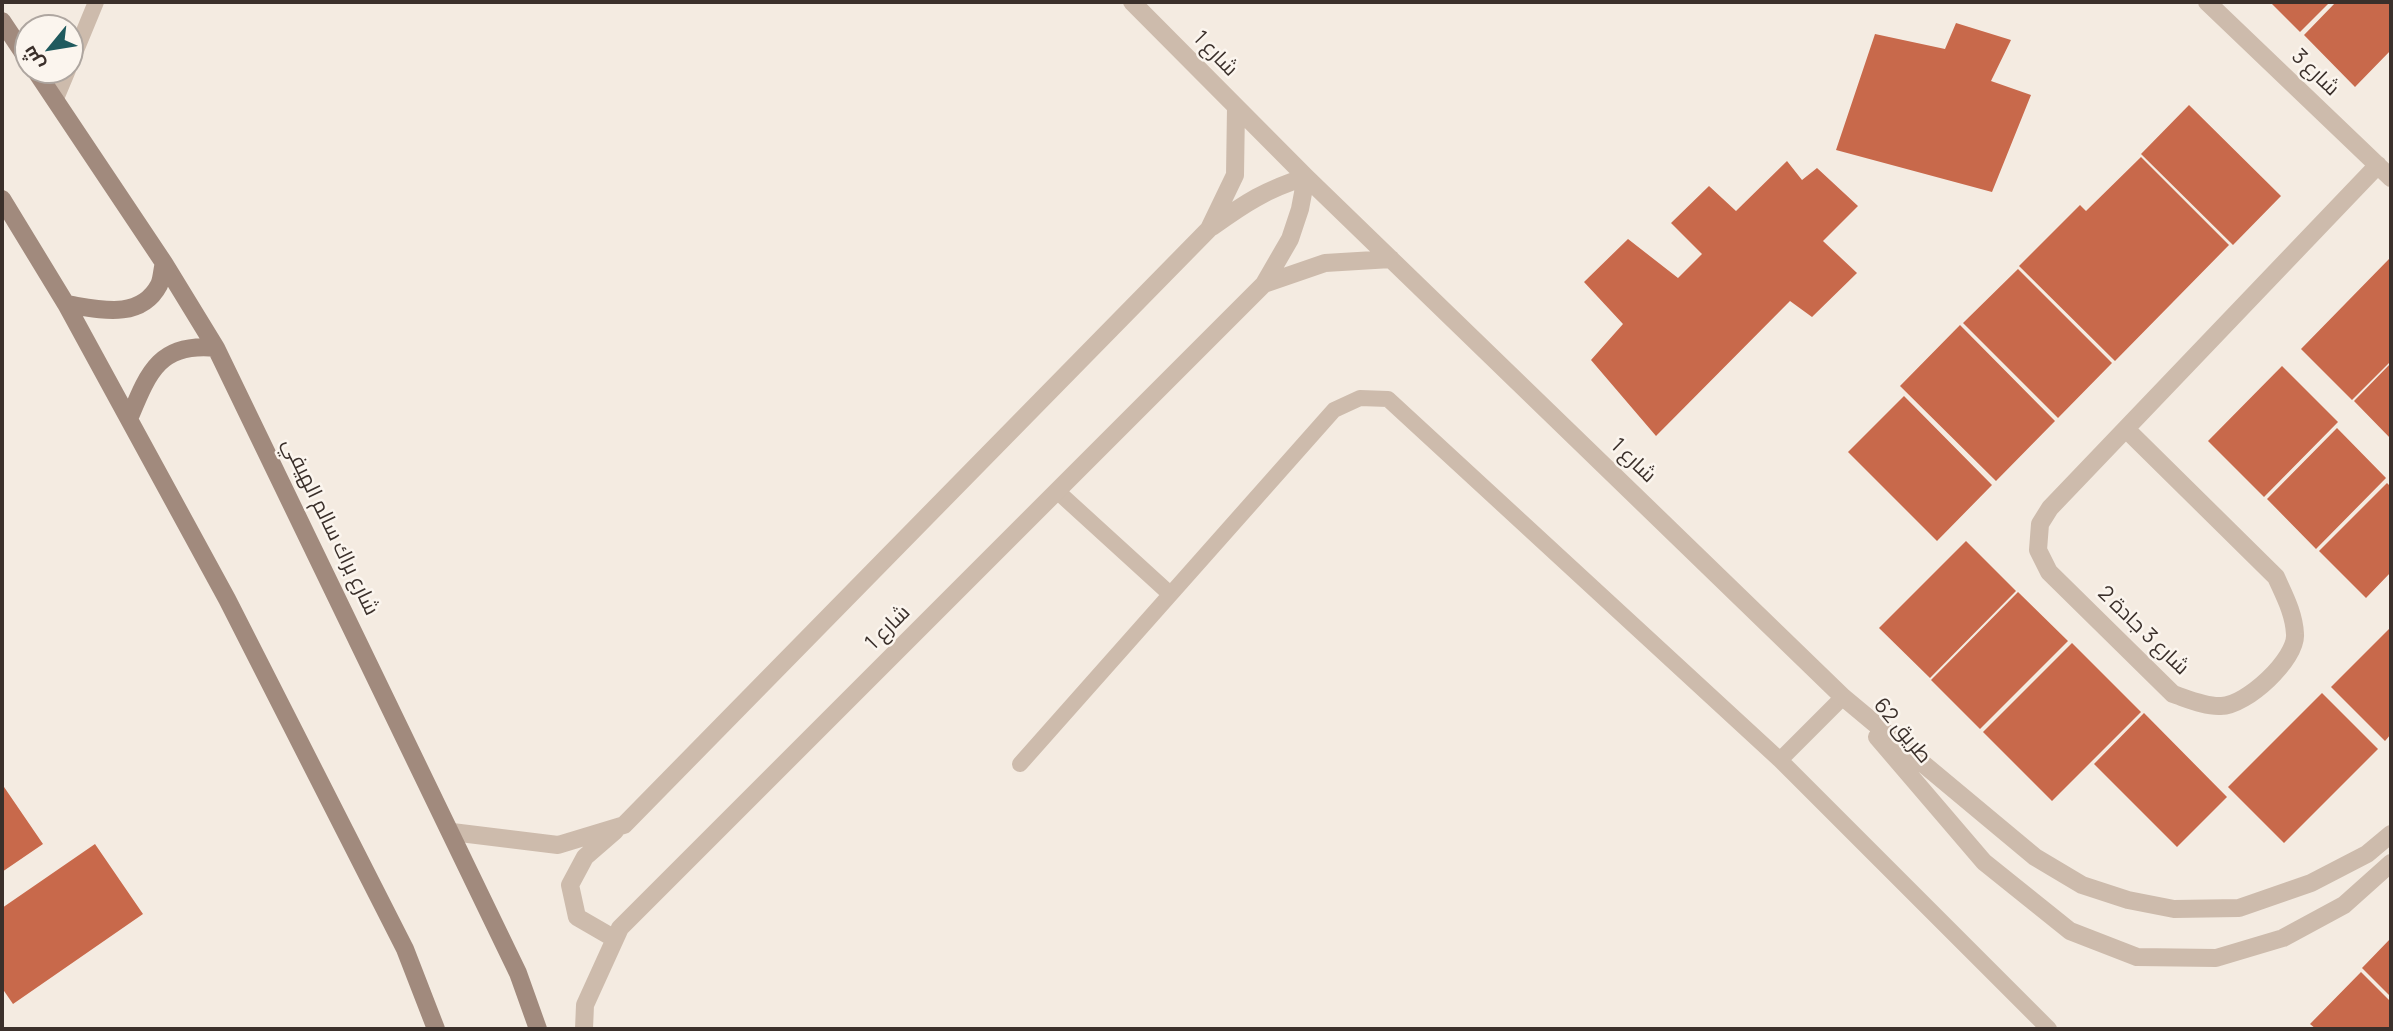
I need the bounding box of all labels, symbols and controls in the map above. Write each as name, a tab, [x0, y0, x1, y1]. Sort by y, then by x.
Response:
north arrow	[14, 14, 84, 84]
street label: شارع 1	[1188, 26, 1242, 82]
text: ش	[15, 41, 50, 76]
street label: شارع 3	[2286, 44, 2344, 102]
street label: شارع براك سالم الهيفي	[276, 434, 384, 620]
street label: شارع 1	[1605, 434, 1661, 488]
street label: شارع 3 جادة 2	[2092, 581, 2194, 681]
street label: شارع 1	[860, 600, 916, 656]
street label: طريق 62	[1868, 693, 1936, 769]

